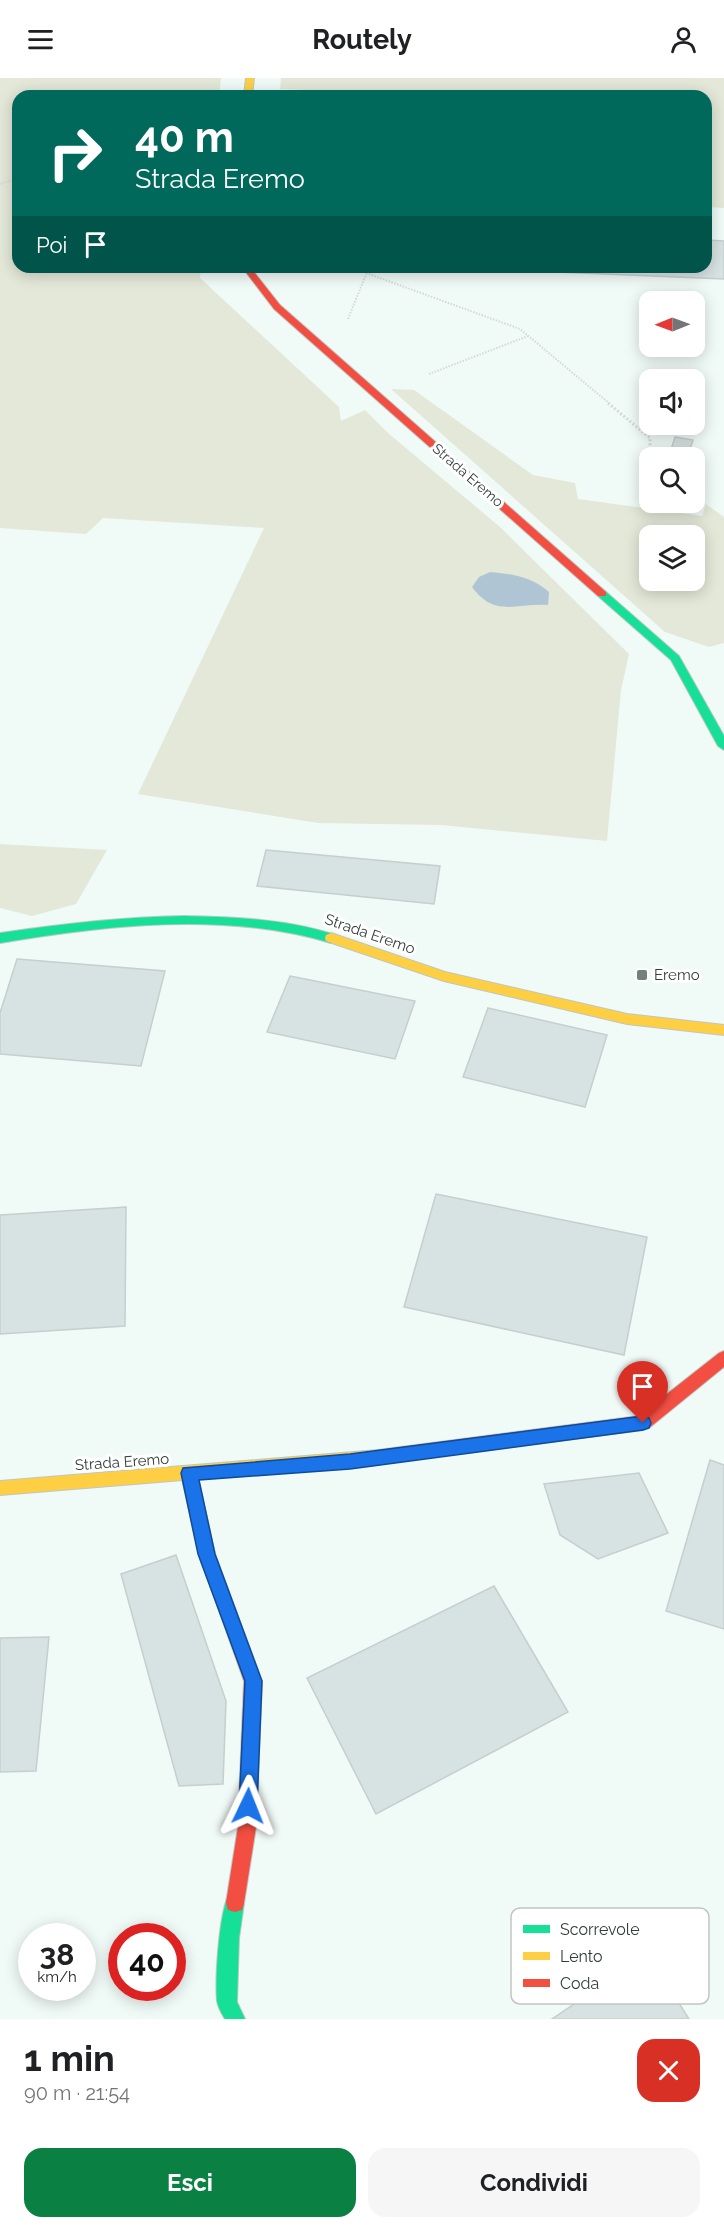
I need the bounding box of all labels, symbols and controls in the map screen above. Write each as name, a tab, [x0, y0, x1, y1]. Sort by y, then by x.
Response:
icon: menu	[24, 23, 57, 56]
icon: person	[667, 23, 700, 56]
text: Routely	[312, 24, 412, 55]
text: 40 m	[135, 113, 234, 162]
icon: right	[36, 114, 114, 192]
text: Strada Eremo	[135, 163, 305, 194]
icon: arrive	[79, 228, 112, 261]
text: Poi	[36, 232, 67, 258]
north arrow	[639, 291, 705, 357]
map controls	[639, 291, 705, 591]
button: sound	[639, 369, 705, 435]
street label: Strada Eremo	[430, 440, 506, 510]
button: search	[639, 447, 705, 513]
button: layers	[639, 525, 705, 591]
street label: Strada Eremo	[322, 910, 418, 958]
place label: Eremo	[654, 966, 700, 984]
marker: Eremo	[635, 968, 649, 982]
pin	[617, 1361, 668, 1423]
icon: arrive	[626, 1370, 659, 1403]
street label: Strada Eremo	[74, 1450, 170, 1474]
position arrow	[216, 1774, 280, 1838]
legend	[511, 1908, 709, 2004]
text: Scorrevole	[560, 1920, 640, 1939]
speed limit sign: 40	[108, 1923, 186, 2001]
text: 38	[40, 1937, 74, 1972]
text: Lento	[560, 1947, 603, 1966]
text: km/h	[37, 1968, 77, 1986]
text: Coda	[560, 1974, 599, 1993]
text: 1 min	[24, 2037, 115, 2079]
button: close	[637, 2039, 700, 2102]
text: 90 m · 21:54	[24, 2081, 130, 2105]
button: Esci	[24, 2148, 356, 2217]
button: Condividi	[368, 2148, 700, 2217]

